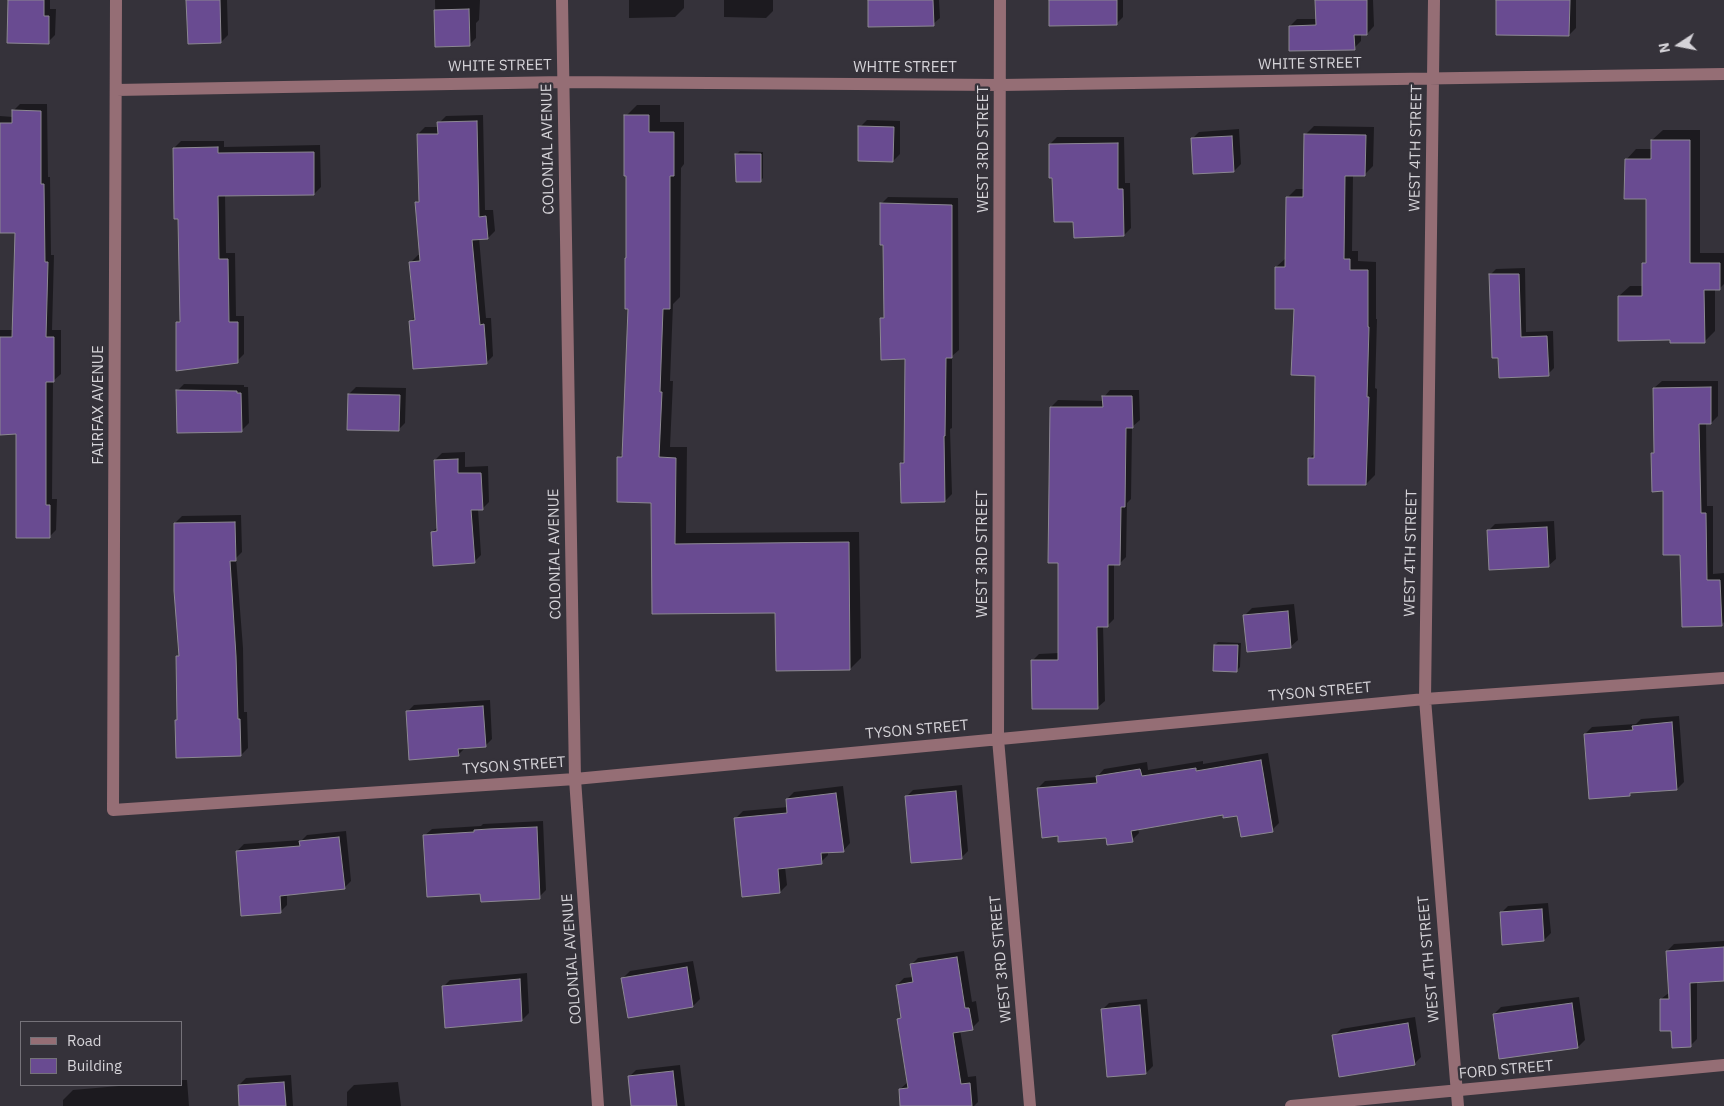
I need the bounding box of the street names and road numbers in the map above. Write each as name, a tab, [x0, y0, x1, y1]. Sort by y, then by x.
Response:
street label: WHITE STREET	[1258, 54, 1362, 74]
street label: WHITE STREET	[448, 56, 552, 76]
street label: WHITE STREET	[853, 59, 957, 77]
street label: COLONIAL AVENUE	[538, 83, 558, 215]
street label: WEST 4TH STREET	[1406, 84, 1426, 212]
street label: WEST 3RD STREET	[975, 85, 993, 213]
street label: FAIRFAX AVENUE	[90, 345, 108, 465]
street label: COLONIAL AVENUE	[545, 488, 565, 620]
street label: WEST 4TH STREET	[1401, 489, 1421, 617]
street label: WEST 3RD STREET	[974, 490, 992, 618]
street label: TYSON STREET	[1268, 679, 1372, 705]
street label: TYSON STREET	[865, 717, 969, 743]
street label: TYSON STREET	[462, 753, 566, 779]
street label: COLONIAL AVENUE	[558, 893, 586, 1025]
street label: WEST 3RD STREET	[986, 895, 1016, 1023]
street label: WEST 4TH STREET	[1414, 895, 1444, 1023]
street label: FORD STREET	[1458, 1057, 1554, 1083]

